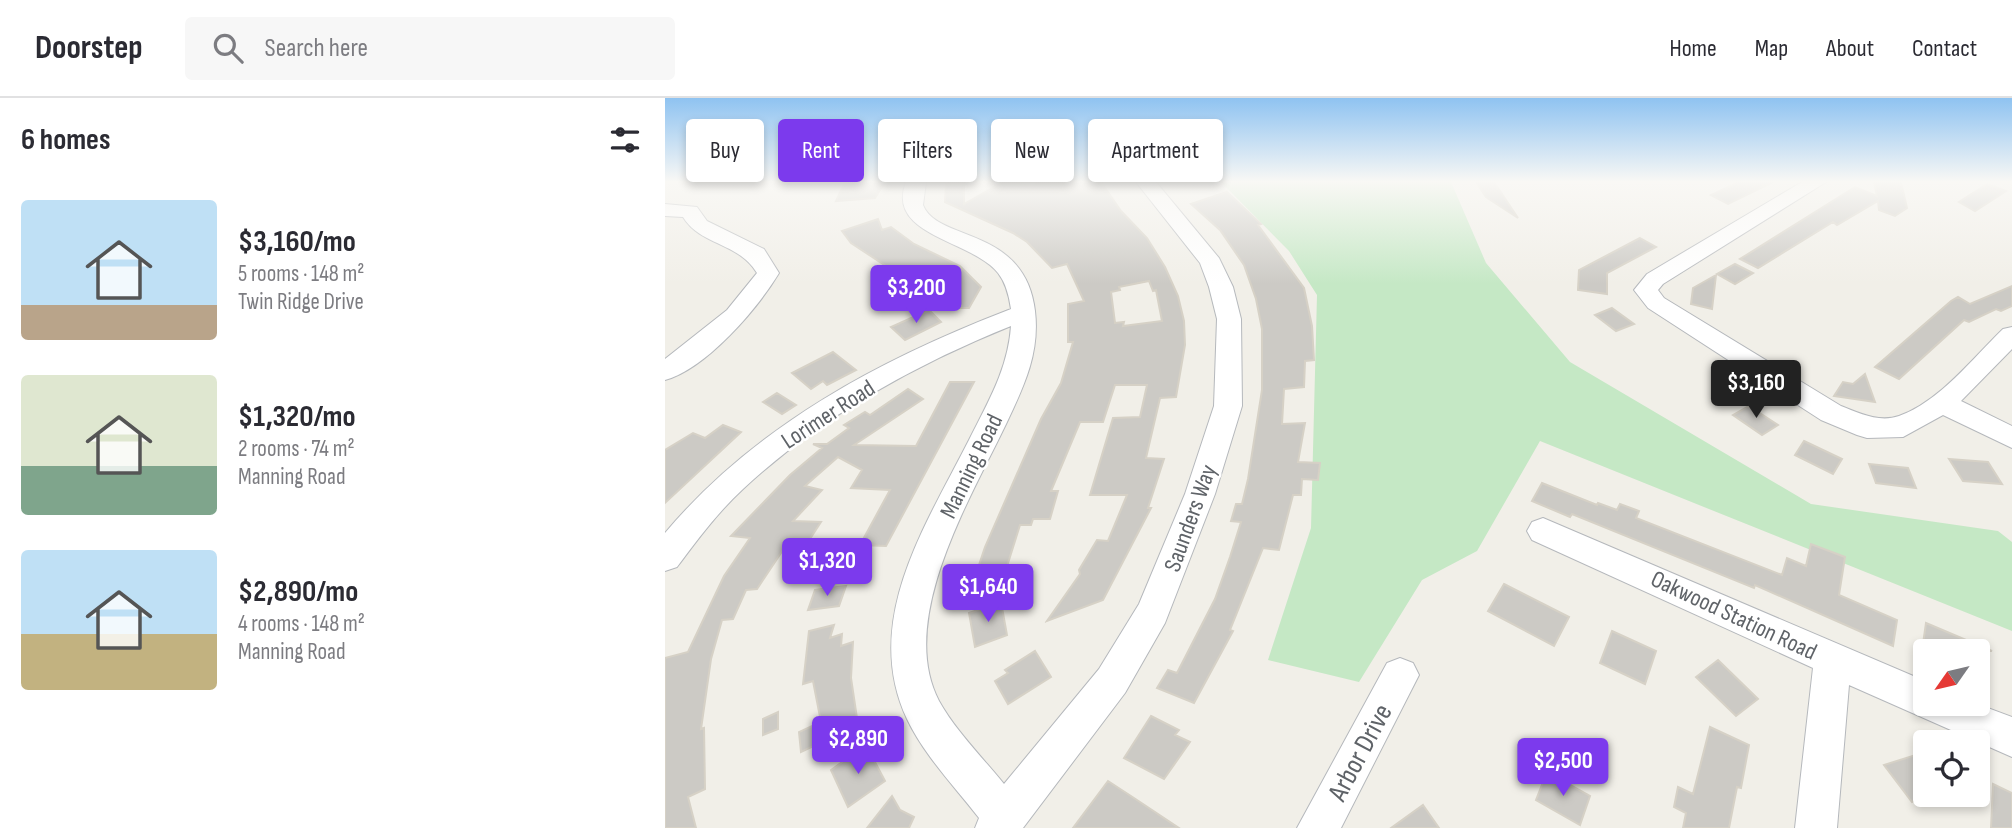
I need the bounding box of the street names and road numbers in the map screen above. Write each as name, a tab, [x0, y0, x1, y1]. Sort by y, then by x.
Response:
street label: Lorimer Road	[776, 373, 880, 455]
street label: Manning Road	[934, 409, 1009, 523]
street label: Saunders Way	[1158, 461, 1223, 576]
street label: Oakwood Station Road	[1646, 564, 1821, 667]
street label: Arbor Drive	[1321, 699, 1400, 808]

